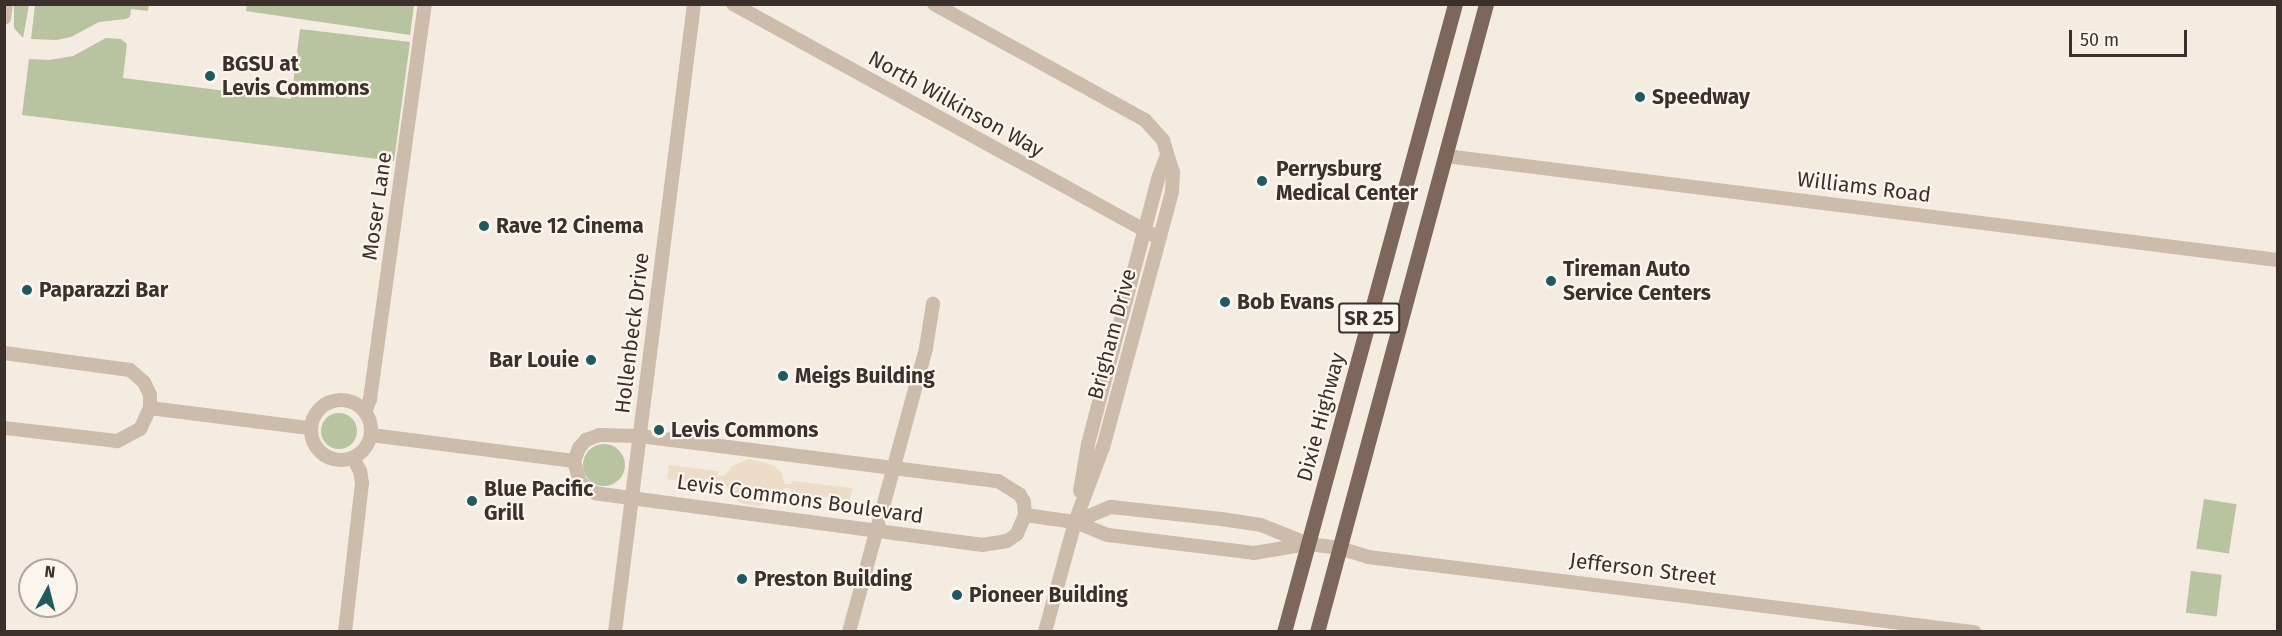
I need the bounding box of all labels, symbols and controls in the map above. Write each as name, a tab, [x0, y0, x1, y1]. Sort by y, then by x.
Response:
scale bar	[2072, 18, 2190, 56]
text: 50 m	[2080, 29, 2119, 51]
street label: North Wilkinson Way	[864, 45, 1048, 163]
place label: BGSU at Levis Commons	[222, 51, 369, 101]
marker: BGSU at Levis Commons	[203, 69, 217, 83]
place label: Speedway	[1652, 84, 1750, 110]
marker: Speedway	[1633, 90, 1647, 104]
street label: Moser Lane	[357, 150, 397, 262]
place label: Perrysburg Medical Center	[1276, 156, 1418, 206]
street label: Williams Road	[1796, 166, 1932, 208]
marker: Perrysburg Medical Center	[1253, 172, 1271, 190]
place label: Rave 12 Cinema	[496, 213, 644, 239]
marker: Rave 12 Cinema	[477, 219, 491, 233]
street label: Hollenbeck Drive	[610, 251, 654, 415]
place label: Tireman Auto Service Centers	[1563, 256, 1711, 306]
street label: Brigham Drive	[1082, 266, 1142, 402]
marker: Tireman Auto Service Centers	[1544, 274, 1558, 288]
place label: Paparazzi Bar	[39, 277, 168, 303]
marker: Paparazzi Bar	[20, 283, 34, 297]
place label: Bob Evans	[1237, 289, 1334, 315]
marker: Bob Evans	[1218, 295, 1232, 309]
road number: SR 25	[1338, 301, 1400, 335]
place label: Bar Louie	[489, 347, 579, 373]
street label: Dixie Highway	[1292, 350, 1350, 484]
marker: Bar Louie	[584, 353, 598, 367]
place label: Meigs Building	[795, 363, 935, 389]
marker: Meigs Building	[776, 369, 790, 383]
place label: Levis Commons	[671, 417, 818, 443]
marker: Levis Commons	[652, 423, 666, 437]
street label: Levis Commons Boulevard	[675, 469, 925, 529]
place label: Blue Pacific Grill	[484, 476, 593, 526]
marker: Blue Pacific Grill	[465, 494, 479, 508]
street label: Jefferson Street	[1568, 547, 1718, 591]
north arrow	[18, 558, 78, 618]
text: N	[44, 562, 56, 582]
place label: Preston Building	[754, 566, 912, 592]
marker: Preston Building	[735, 572, 749, 586]
place label: Pioneer Building	[969, 582, 1128, 608]
marker: Pioneer Building	[950, 588, 964, 602]

